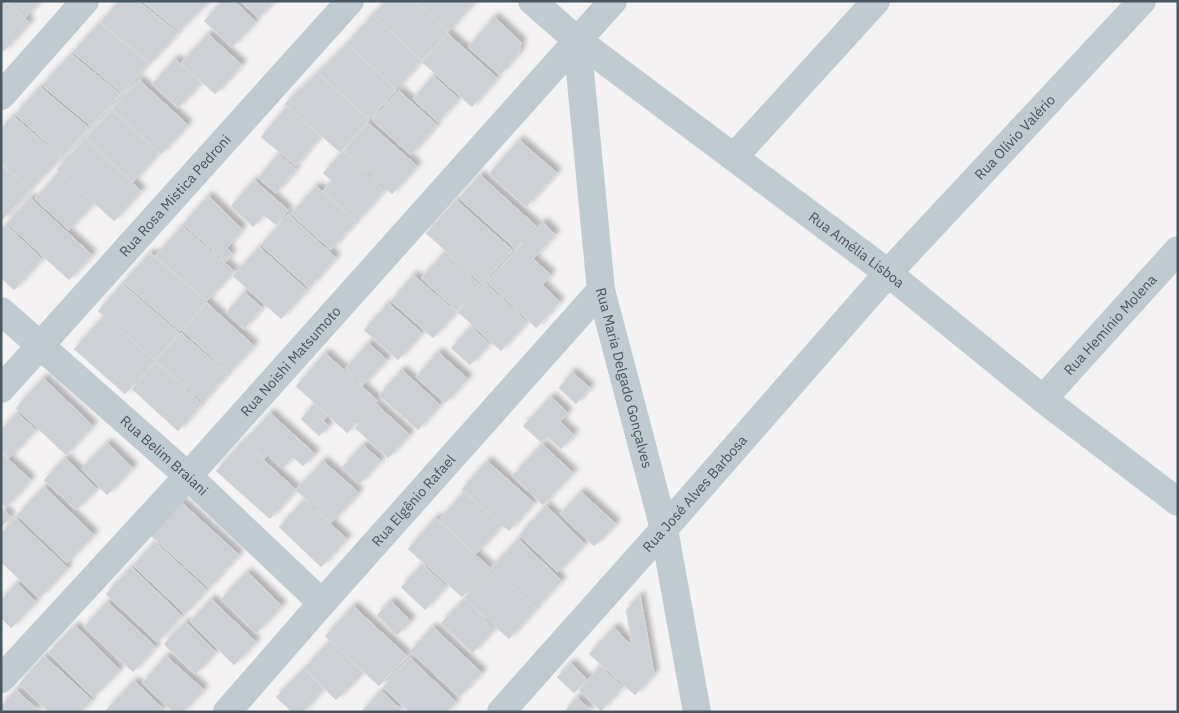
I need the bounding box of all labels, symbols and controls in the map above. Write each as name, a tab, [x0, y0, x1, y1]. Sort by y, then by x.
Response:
street label: Rua Olívio Valério	[971, 91, 1059, 184]
street label: Rua Rosa Mistica Pedroni	[115, 131, 234, 261]
street label: Rua Amélia Lisboa	[805, 208, 909, 292]
street label: Rua Hemínio Molena	[1060, 270, 1161, 379]
street label: Rua Maria Delgado Gonçalves	[592, 286, 657, 470]
street label: Rua Noishi Matsumoto	[237, 302, 345, 420]
street label: Rua Belim Braiani	[117, 412, 212, 499]
street label: Rua José Alves Barbosa	[639, 431, 751, 556]
street label: Rua Elgênio Rafael	[368, 451, 459, 550]

